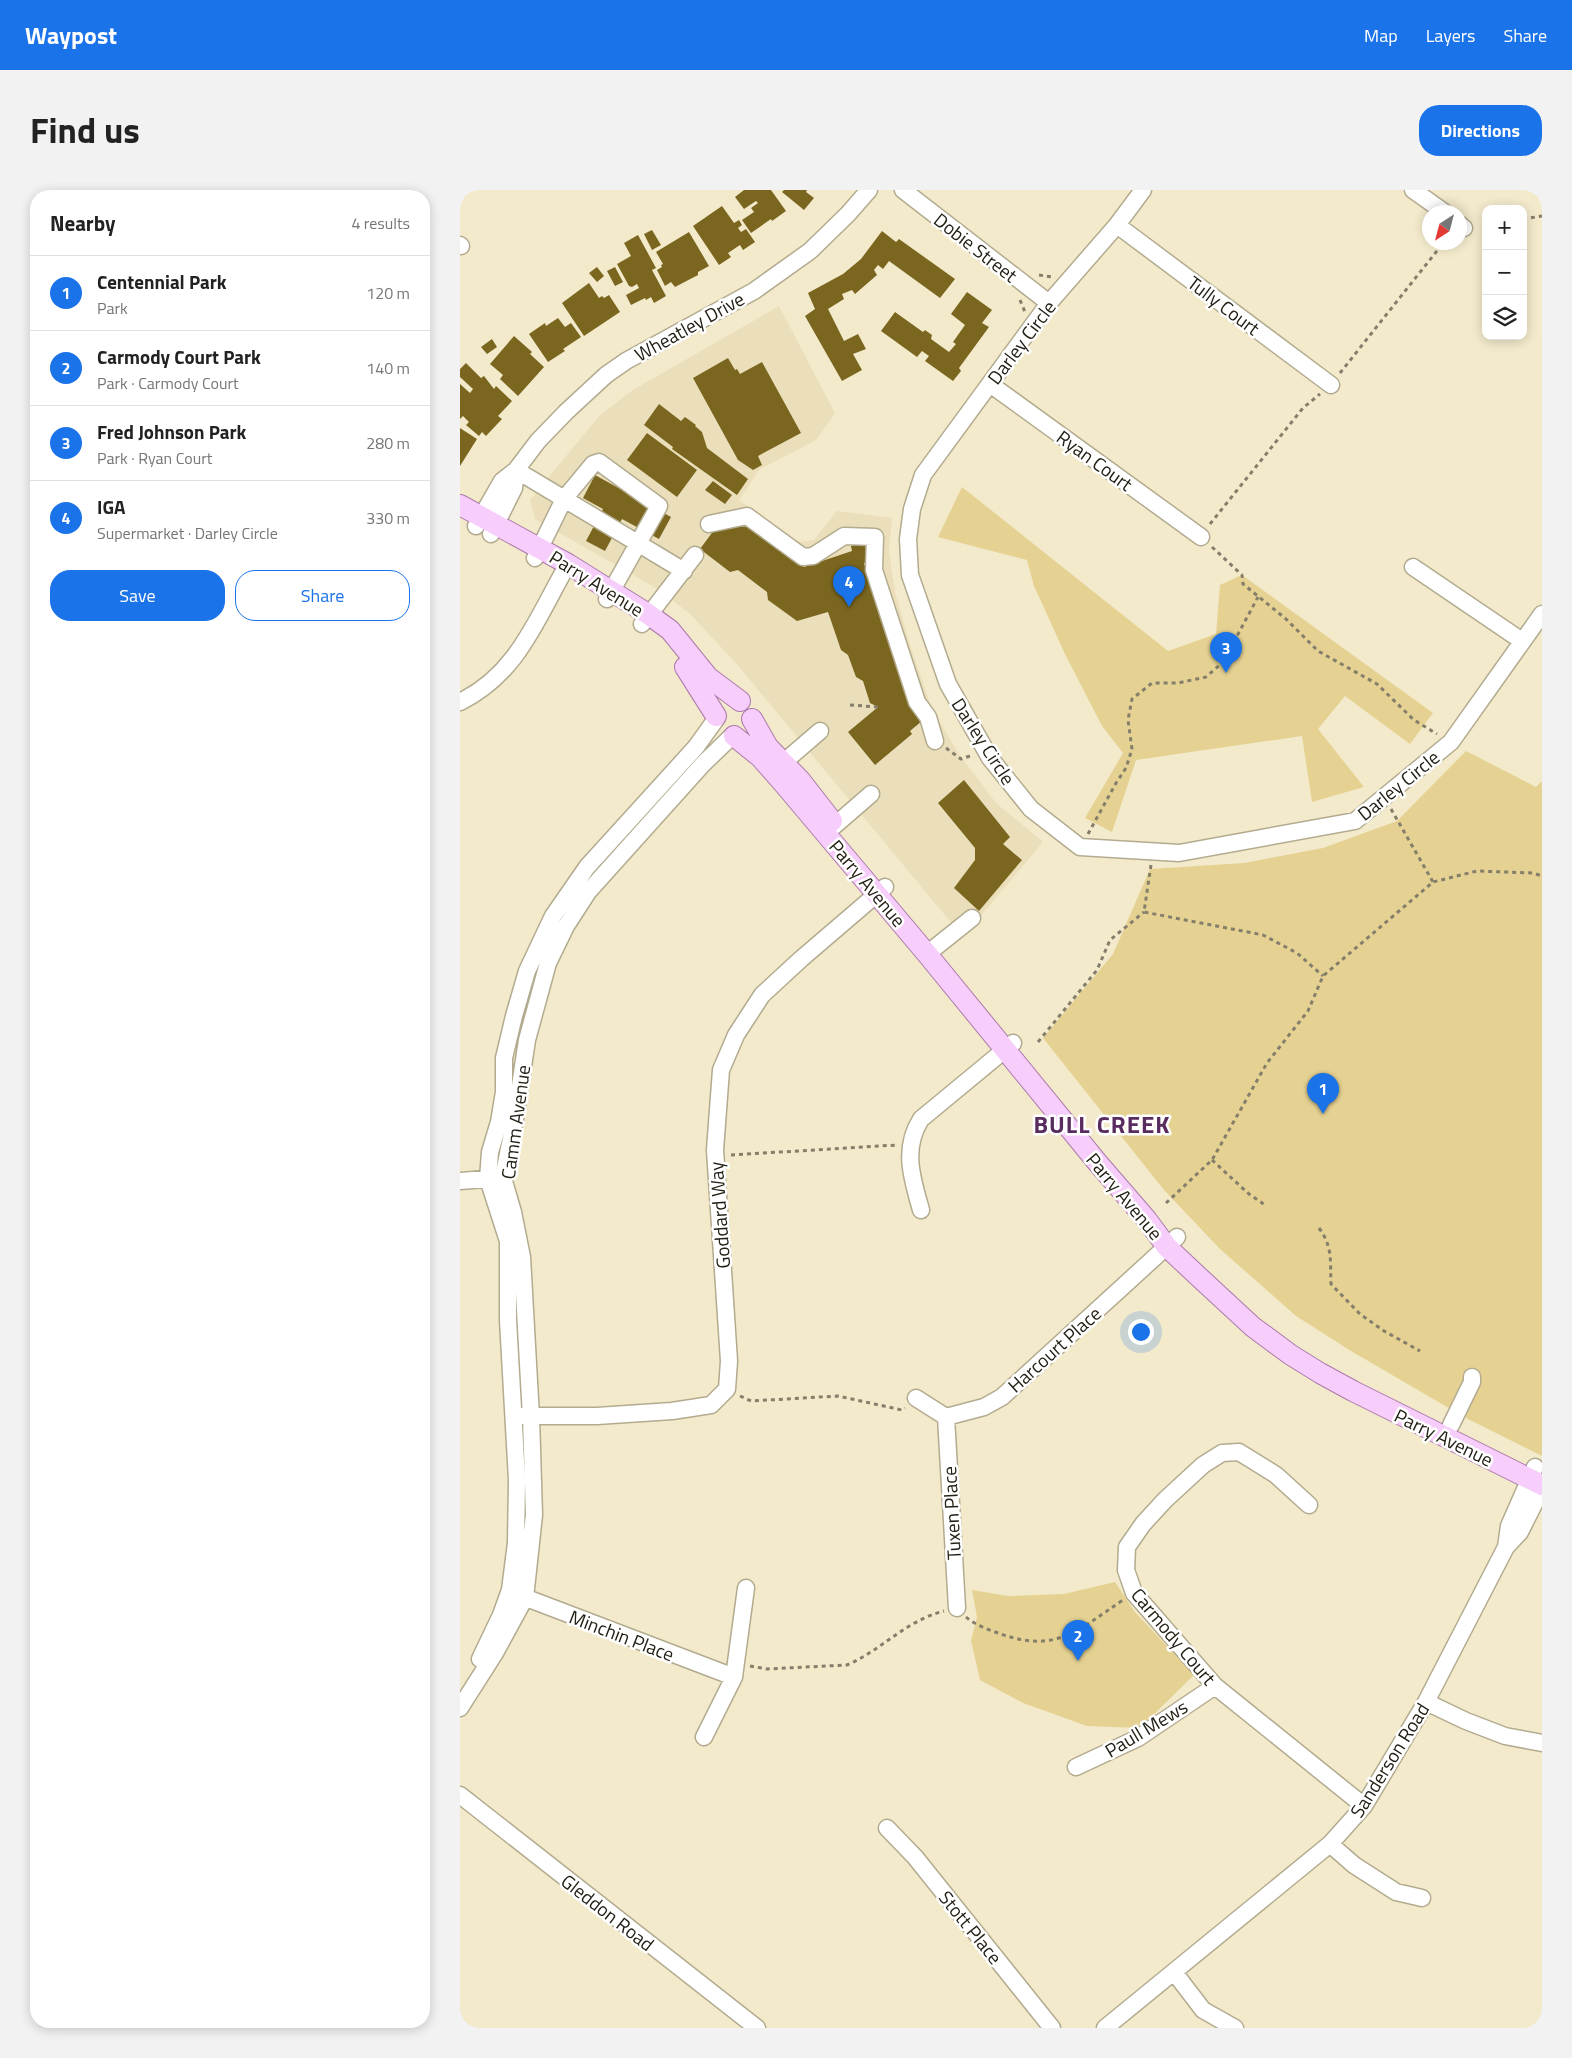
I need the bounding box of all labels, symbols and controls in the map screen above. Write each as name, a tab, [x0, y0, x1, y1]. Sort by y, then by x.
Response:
text: Waypost	[25, 17, 117, 53]
text: Map	[1364, 22, 1398, 49]
text: Layers	[1426, 22, 1475, 49]
text: Share	[1503, 22, 1547, 49]
text: Find us	[30, 103, 140, 157]
button: Directions	[1419, 105, 1542, 156]
street label: Dobie Street	[928, 205, 1024, 289]
north arrow	[1422, 205, 1467, 250]
map controls	[1482, 205, 1527, 340]
button: +	[1482, 205, 1527, 250]
text: Nearby	[50, 207, 115, 239]
text: 4 results	[351, 211, 410, 235]
button: −	[1482, 250, 1527, 295]
text: Centennial Park	[97, 267, 227, 296]
street label: Tully Court	[1182, 268, 1267, 342]
text: 1	[62, 281, 70, 305]
text: 120 m	[366, 281, 410, 305]
street label: Wheatley Drive	[629, 284, 749, 368]
street label: Darley Circle	[980, 294, 1062, 390]
button: layers	[1482, 295, 1527, 340]
text: Park	[97, 296, 128, 320]
text: Carmody Court Park	[97, 342, 261, 371]
text: 2	[62, 356, 70, 380]
text: 140 m	[366, 356, 410, 380]
text: Park · Carmody Court	[97, 371, 239, 395]
text: Fred Johnson Park	[97, 417, 246, 446]
street label: Ryan Court	[1051, 422, 1139, 498]
text: 3	[62, 431, 70, 455]
text: 280 m	[366, 431, 410, 455]
text: Park · Ryan Court	[97, 446, 212, 470]
text: IGA	[97, 492, 125, 521]
text: 4	[62, 506, 70, 530]
text: 330 m	[366, 506, 410, 530]
text: Supermarket · Darley Circle	[97, 521, 278, 545]
street label: Parry Avenue	[544, 542, 650, 624]
pin: 4	[833, 566, 865, 607]
button: Save	[50, 570, 225, 621]
button: Share	[235, 570, 410, 621]
pin: 3	[1210, 632, 1242, 673]
street label: Darley Circle	[945, 692, 1023, 790]
street label: Darley Circle	[1351, 743, 1445, 827]
street label: Parry Avenue	[823, 833, 913, 933]
street label: Camm Avenue	[493, 1063, 537, 1181]
pin: 1	[1307, 1073, 1339, 1114]
district label: BULL CREEK	[1034, 1106, 1170, 1142]
street label: Parry Avenue	[1080, 1146, 1170, 1246]
street label: Goddard Way	[701, 1161, 737, 1269]
street label: Harcourt Place	[1001, 1299, 1107, 1399]
your location	[1128, 1319, 1154, 1345]
street label: Parry Avenue	[1390, 1401, 1498, 1473]
street label: Tuxen Place	[934, 1465, 968, 1561]
street label: Carmody Court	[1125, 1581, 1224, 1691]
street label: Minchin Place	[565, 1602, 679, 1668]
pin: 2	[1062, 1620, 1094, 1661]
street label: Paull Mews	[1099, 1692, 1193, 1764]
street label: Sanderson Road	[1342, 1697, 1436, 1823]
street label: Gleddon Road	[555, 1866, 661, 1958]
street label: Stott Place	[932, 1884, 1010, 1970]

